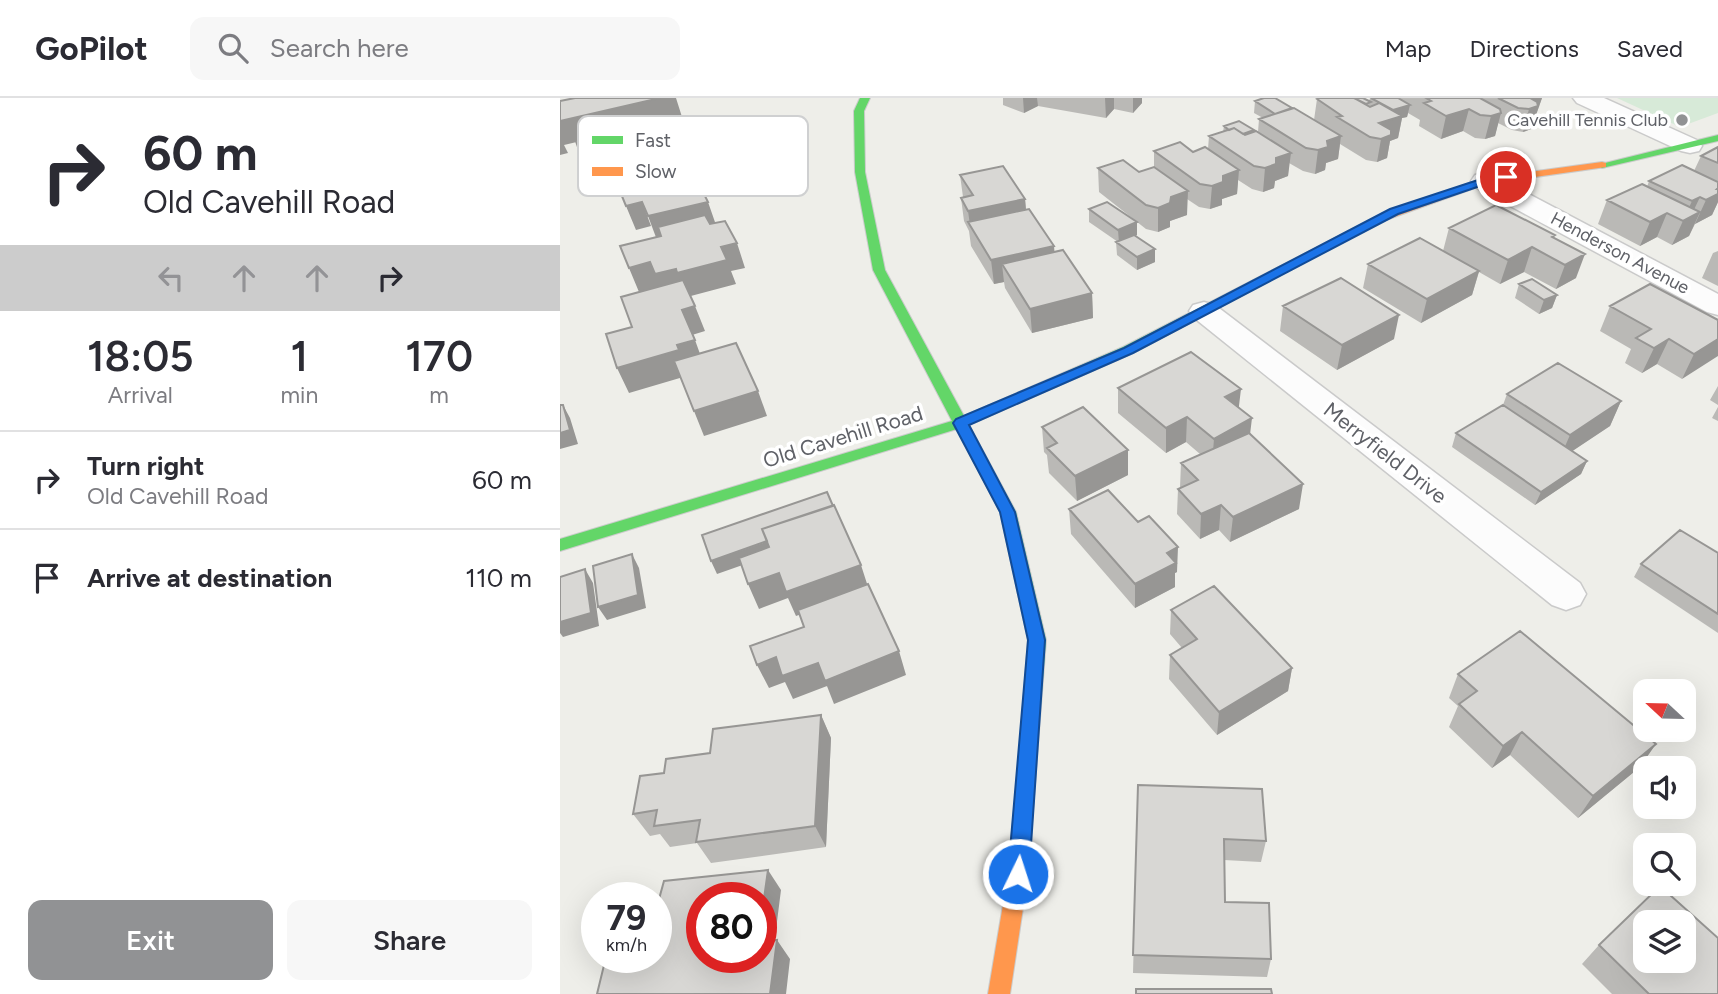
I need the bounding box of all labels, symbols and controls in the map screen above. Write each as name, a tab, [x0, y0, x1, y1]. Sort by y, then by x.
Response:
search box	[190, 17, 680, 80]
text: GoPilot	[35, 29, 148, 68]
icon: search	[214, 29, 252, 67]
text: Search here	[270, 32, 409, 64]
text: Map	[1385, 34, 1431, 63]
text: Directions	[1469, 34, 1579, 63]
text: Saved	[1617, 34, 1683, 63]
place label: Cavehill Tennis Club	[1507, 109, 1668, 131]
marker: Cavehill Tennis Club	[1674, 112, 1690, 128]
legend	[578, 116, 808, 196]
text: 60 m	[143, 123, 258, 182]
icon: right	[28, 126, 119, 217]
text: Fast	[635, 129, 671, 152]
pin	[1476, 147, 1536, 207]
icon: arrive	[1487, 158, 1525, 196]
text: Slow	[635, 160, 677, 183]
text: Old Cavehill Road	[143, 183, 395, 221]
street label: Henderson Avenue	[1547, 207, 1693, 299]
icon: left	[152, 259, 190, 297]
icon: ahead	[225, 259, 263, 297]
icon: ahead	[298, 259, 336, 297]
icon: right	[371, 259, 409, 297]
text: 18:05	[87, 331, 194, 382]
text: 1	[291, 331, 308, 382]
text: 170	[405, 331, 473, 382]
text: Arrival	[108, 381, 173, 409]
text: min	[281, 381, 318, 409]
text: m	[429, 381, 449, 409]
street label: Merryfield Drive	[1319, 397, 1452, 508]
street label: Old Cavehill Road	[760, 400, 926, 473]
text: Turn right	[87, 450, 204, 482]
icon: right	[28, 461, 66, 499]
text: 60 m	[472, 464, 532, 496]
text: Old Cavehill Road	[87, 482, 268, 510]
icon: arrive	[28, 559, 66, 597]
text: Arrive at destination	[87, 562, 332, 594]
text: 110 m	[465, 562, 532, 594]
north arrow	[1633, 679, 1696, 742]
map controls	[1633, 679, 1696, 973]
button: sound	[1633, 756, 1696, 819]
button: search	[1633, 833, 1696, 896]
position arrow	[981, 837, 1055, 911]
speed limit sign: 80	[686, 882, 777, 973]
text: 79	[607, 897, 646, 939]
button: Exit	[28, 900, 273, 980]
button: Share	[287, 900, 532, 980]
button: layers	[1633, 910, 1696, 973]
text: km/h	[606, 934, 647, 956]

